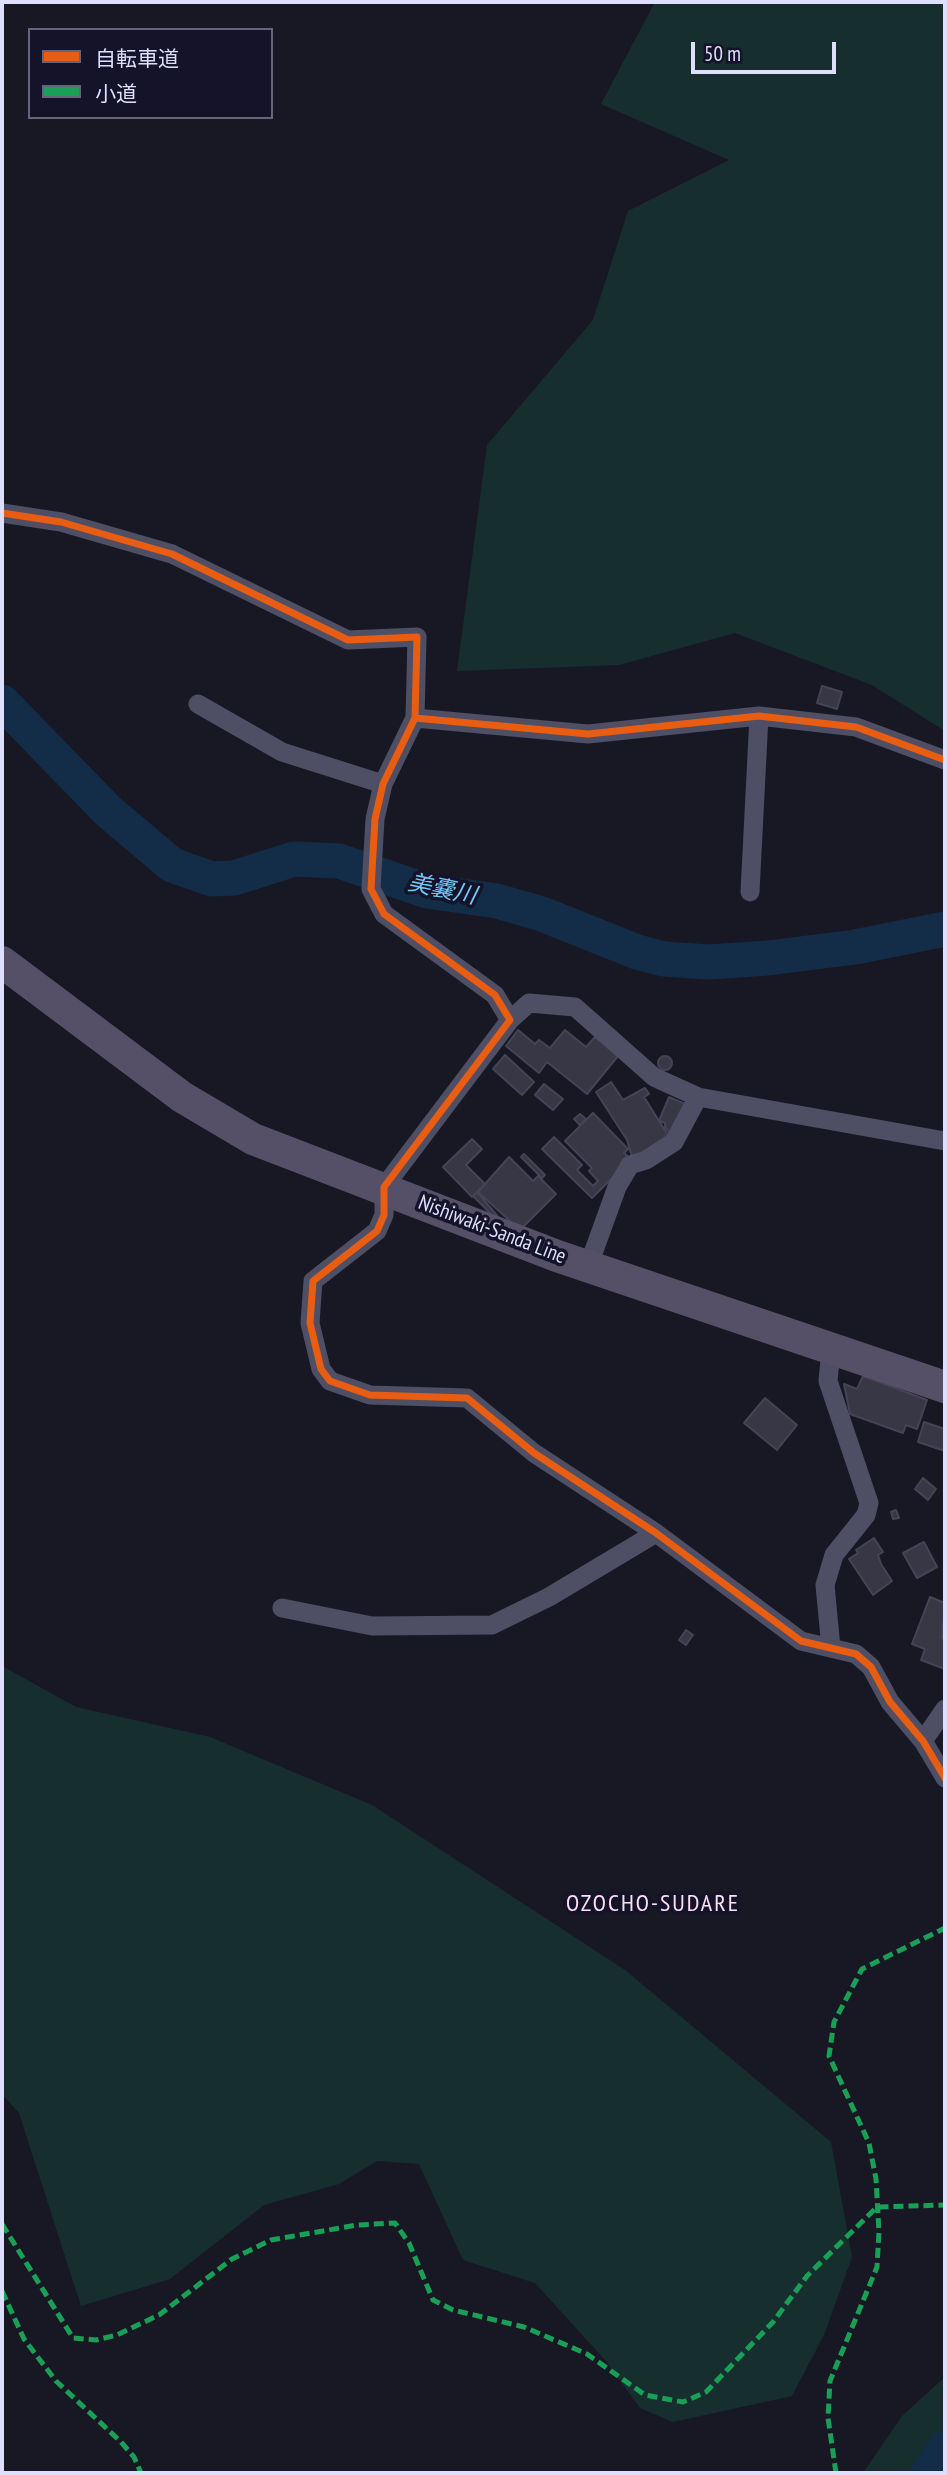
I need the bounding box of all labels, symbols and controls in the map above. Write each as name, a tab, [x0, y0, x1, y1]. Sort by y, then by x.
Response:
legend	[28, 28, 273, 119]
scale bar	[695, 28, 840, 72]
text: 50 m	[704, 40, 741, 67]
text: 自転車道	[95, 45, 179, 72]
text: 小道	[95, 80, 137, 107]
water label: 美嚢川	[405, 869, 479, 911]
street label: Nishiwaki-Sanda Line	[415, 1190, 569, 1270]
district label: OZOCHO-SUDARE	[568, 1890, 738, 1918]

